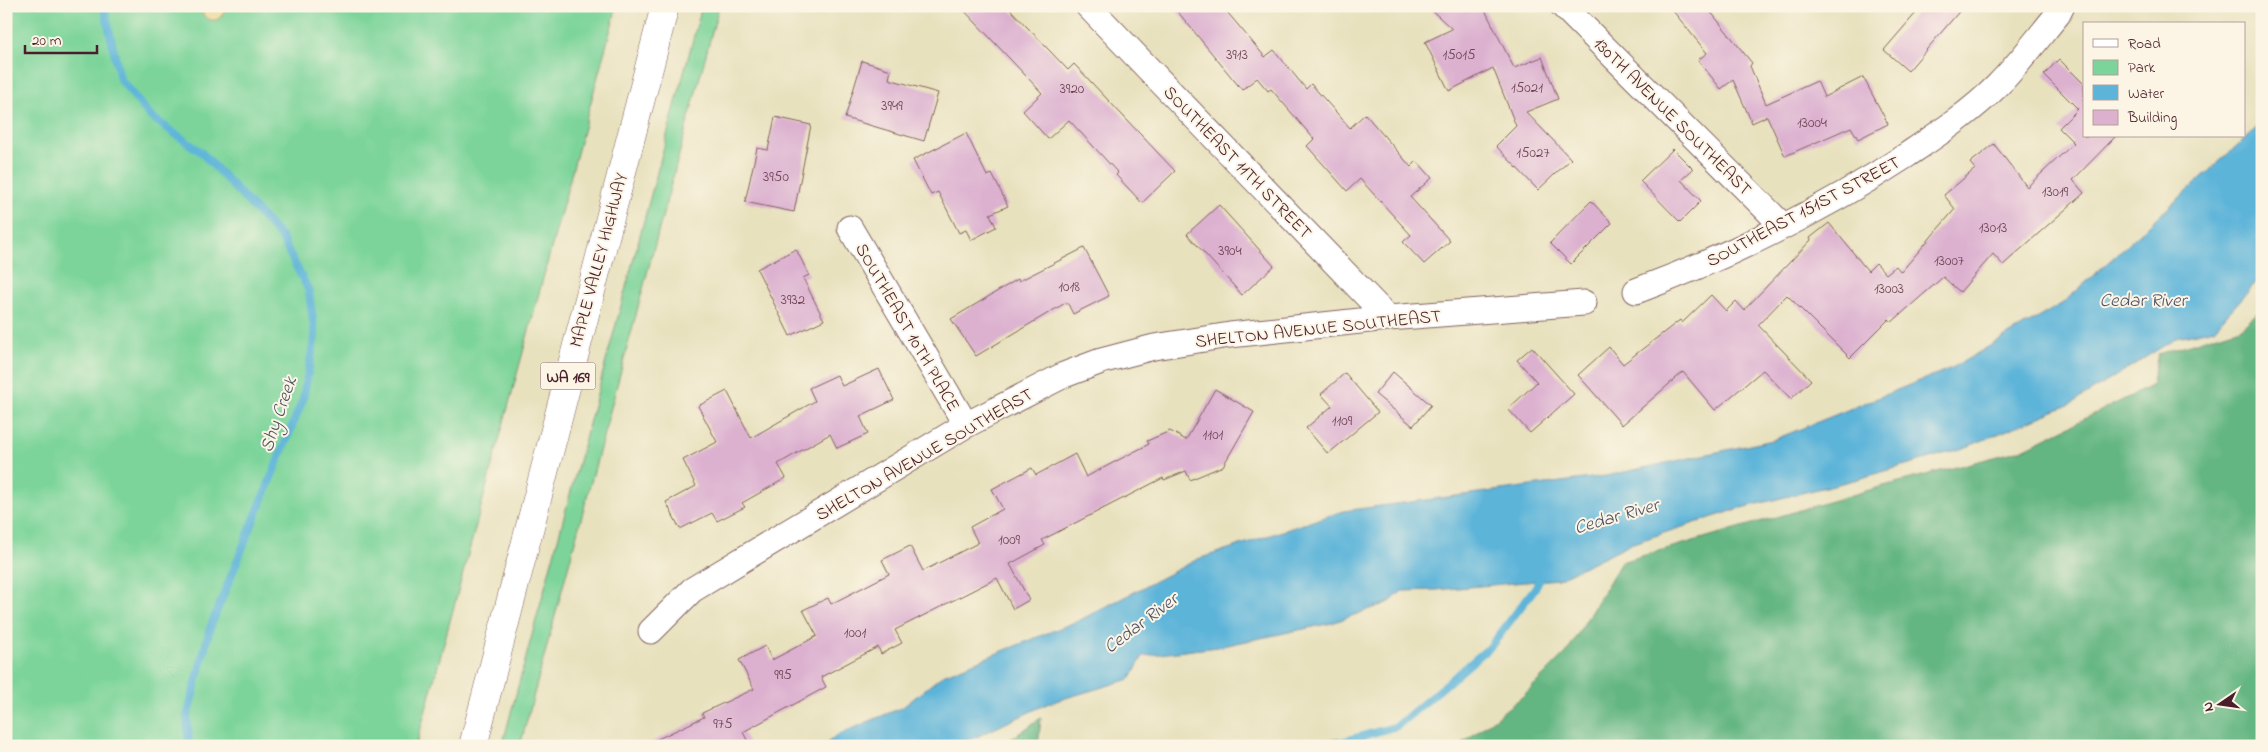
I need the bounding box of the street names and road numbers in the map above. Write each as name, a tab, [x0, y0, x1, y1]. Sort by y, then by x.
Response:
street label: 130TH AVENUE SOUTHEAST	[1586, 32, 1757, 203]
street label: SOUTHEAST 11TH STREET	[1156, 81, 1317, 246]
street label: SOUTHEAST 151ST STREET	[1702, 151, 1905, 275]
street label: MAPLE VALLEY HIGHWAY	[564, 170, 636, 351]
street label: SOUTHEAST 10TH PLACE	[847, 239, 965, 417]
street label: SHELTON AVENUE SOUTHEAST	[1194, 304, 1442, 356]
road number: WA 169	[540, 362, 596, 390]
street label: SHELTON AVENUE SOUTHEAST	[811, 383, 1039, 529]

